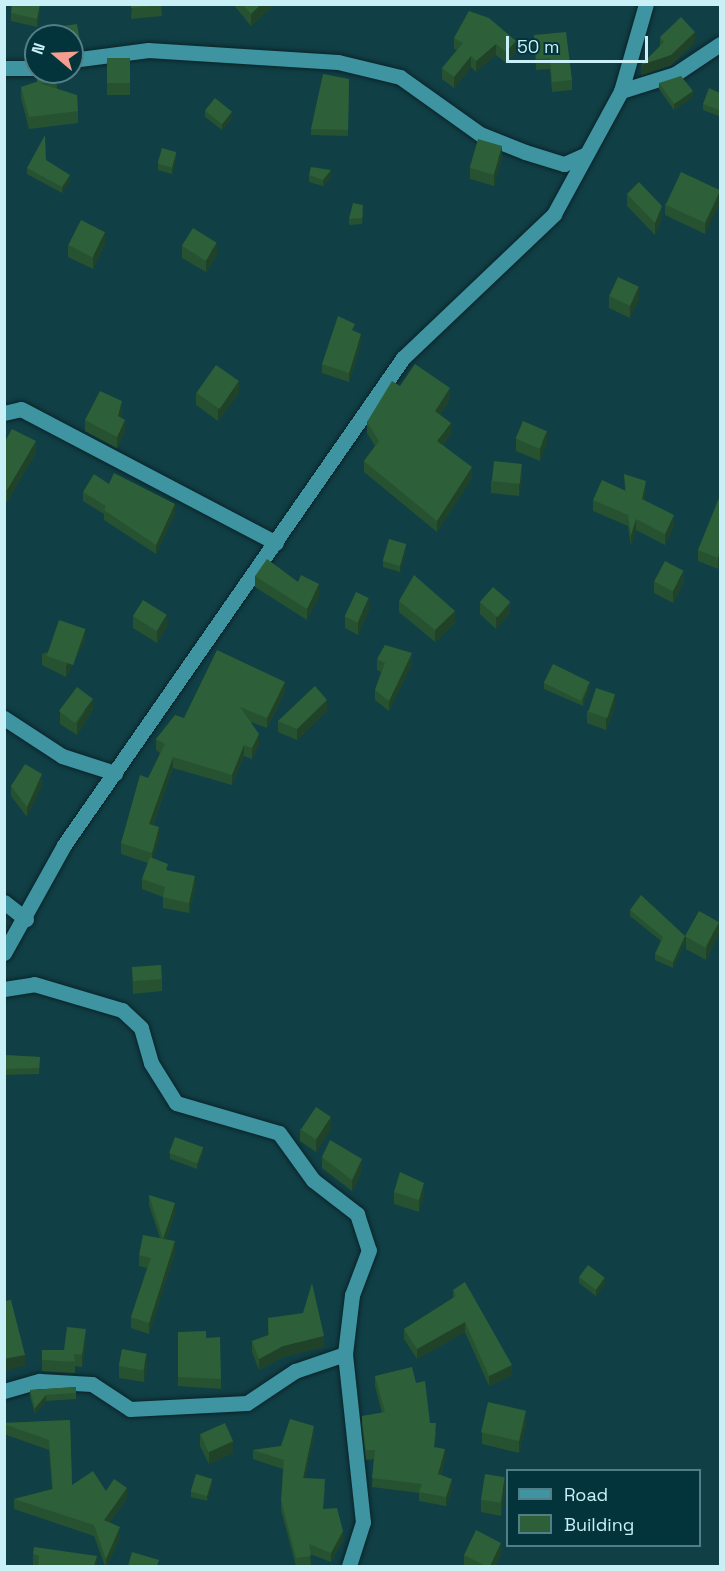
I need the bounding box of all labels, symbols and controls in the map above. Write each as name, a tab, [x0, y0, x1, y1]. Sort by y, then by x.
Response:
north arrow	[24, 24, 84, 84]
scale bar	[509, 24, 652, 62]
text: 50 m	[517, 35, 559, 58]
text: N	[27, 40, 50, 57]
legend	[506, 1469, 701, 1547]
text: Road	[564, 1483, 608, 1506]
text: Building	[564, 1513, 634, 1536]

